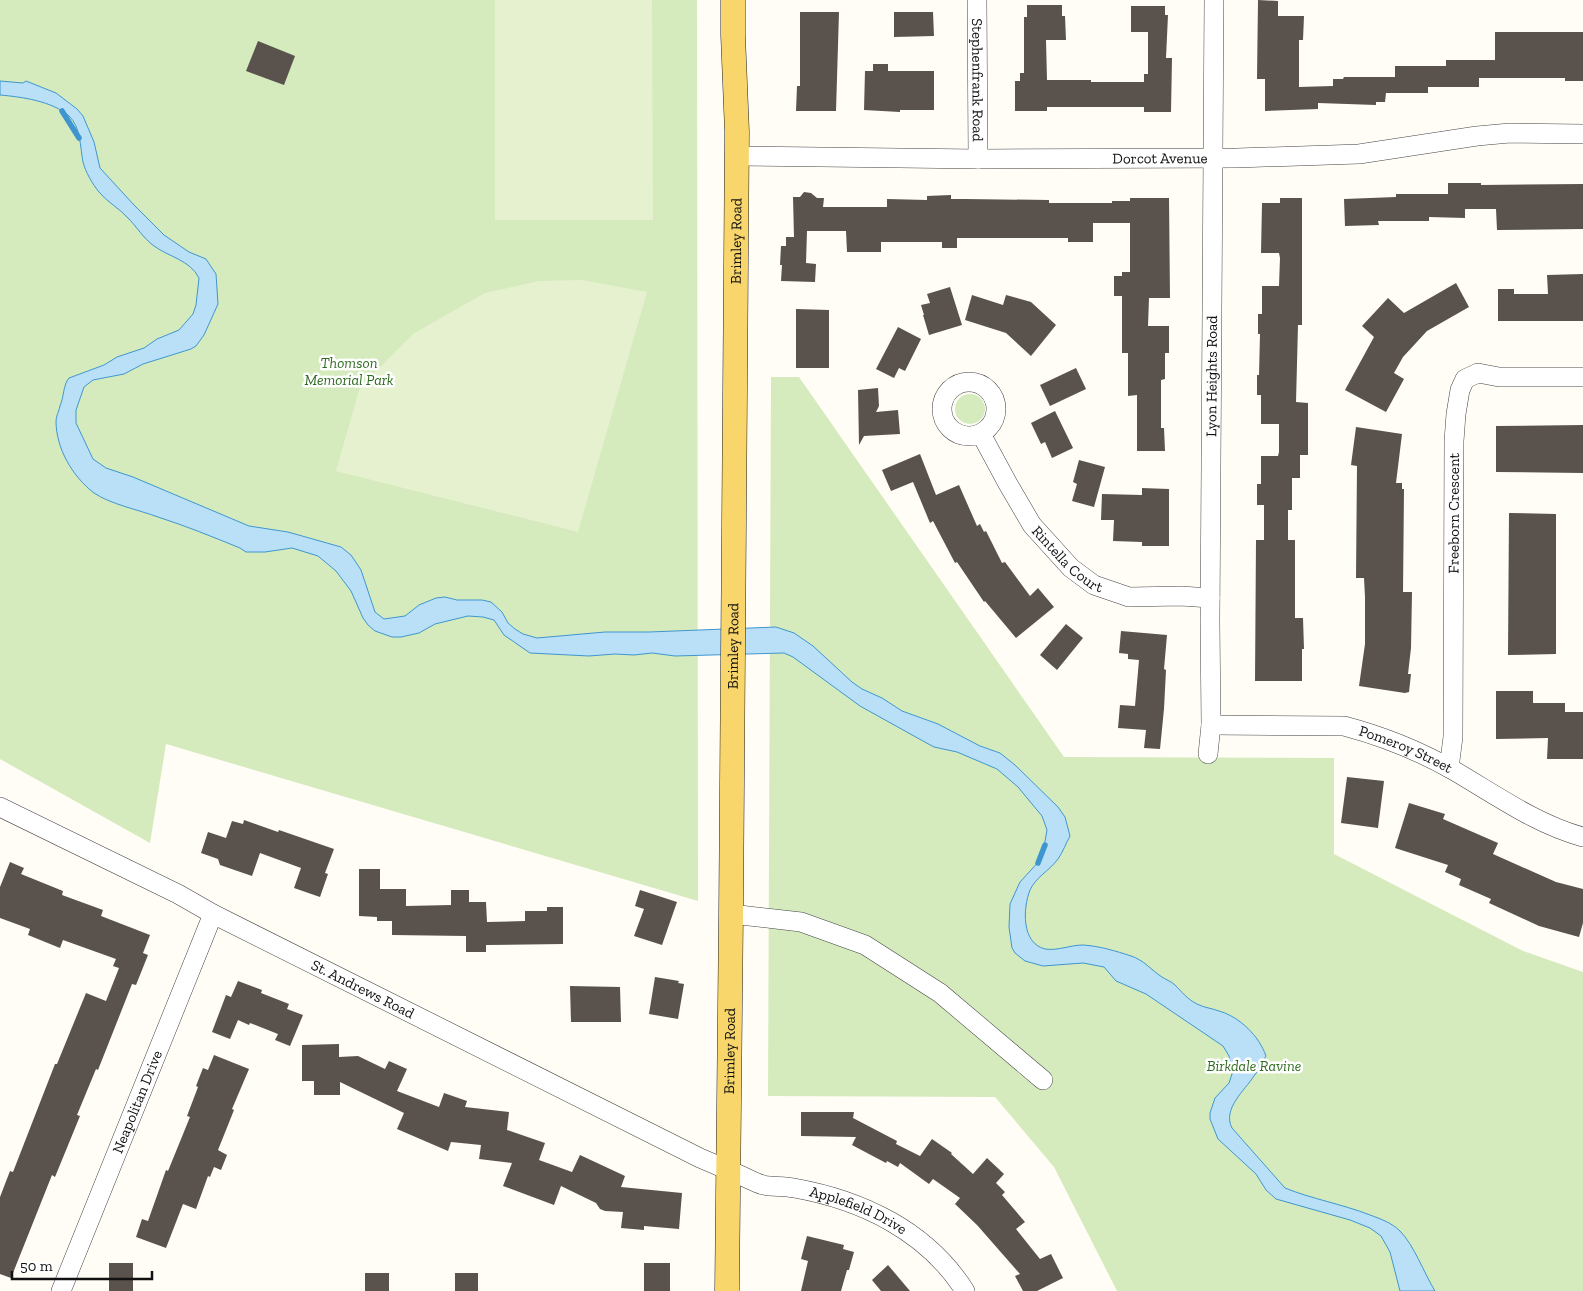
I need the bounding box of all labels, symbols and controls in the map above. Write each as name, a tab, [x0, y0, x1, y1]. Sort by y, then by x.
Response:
street label: Stephenfrank Road	[968, 18, 987, 143]
street label: Dorcot Avenue	[1112, 149, 1208, 167]
street label: Brimley Road	[727, 197, 745, 284]
street label: Lyon Heights Road	[1202, 315, 1221, 437]
park label: Thomson Memorial Park	[304, 354, 394, 389]
street label: Freeborn Crescent	[1445, 452, 1463, 574]
street label: Rintella Court	[1028, 522, 1105, 596]
street label: Brimley Road	[724, 602, 742, 689]
street label: Pomeroy Street	[1357, 722, 1456, 777]
street label: St. Andrews Road	[308, 956, 418, 1023]
street label: Brimley Road	[720, 1007, 739, 1094]
street label: Neapolitan Drive	[108, 1048, 166, 1156]
park label: Birkdale Ravine	[1207, 1057, 1301, 1075]
street label: Applefield Drive	[808, 1182, 910, 1238]
scale bar	[12, 1248, 152, 1280]
text: 50 m	[20, 1257, 53, 1275]

